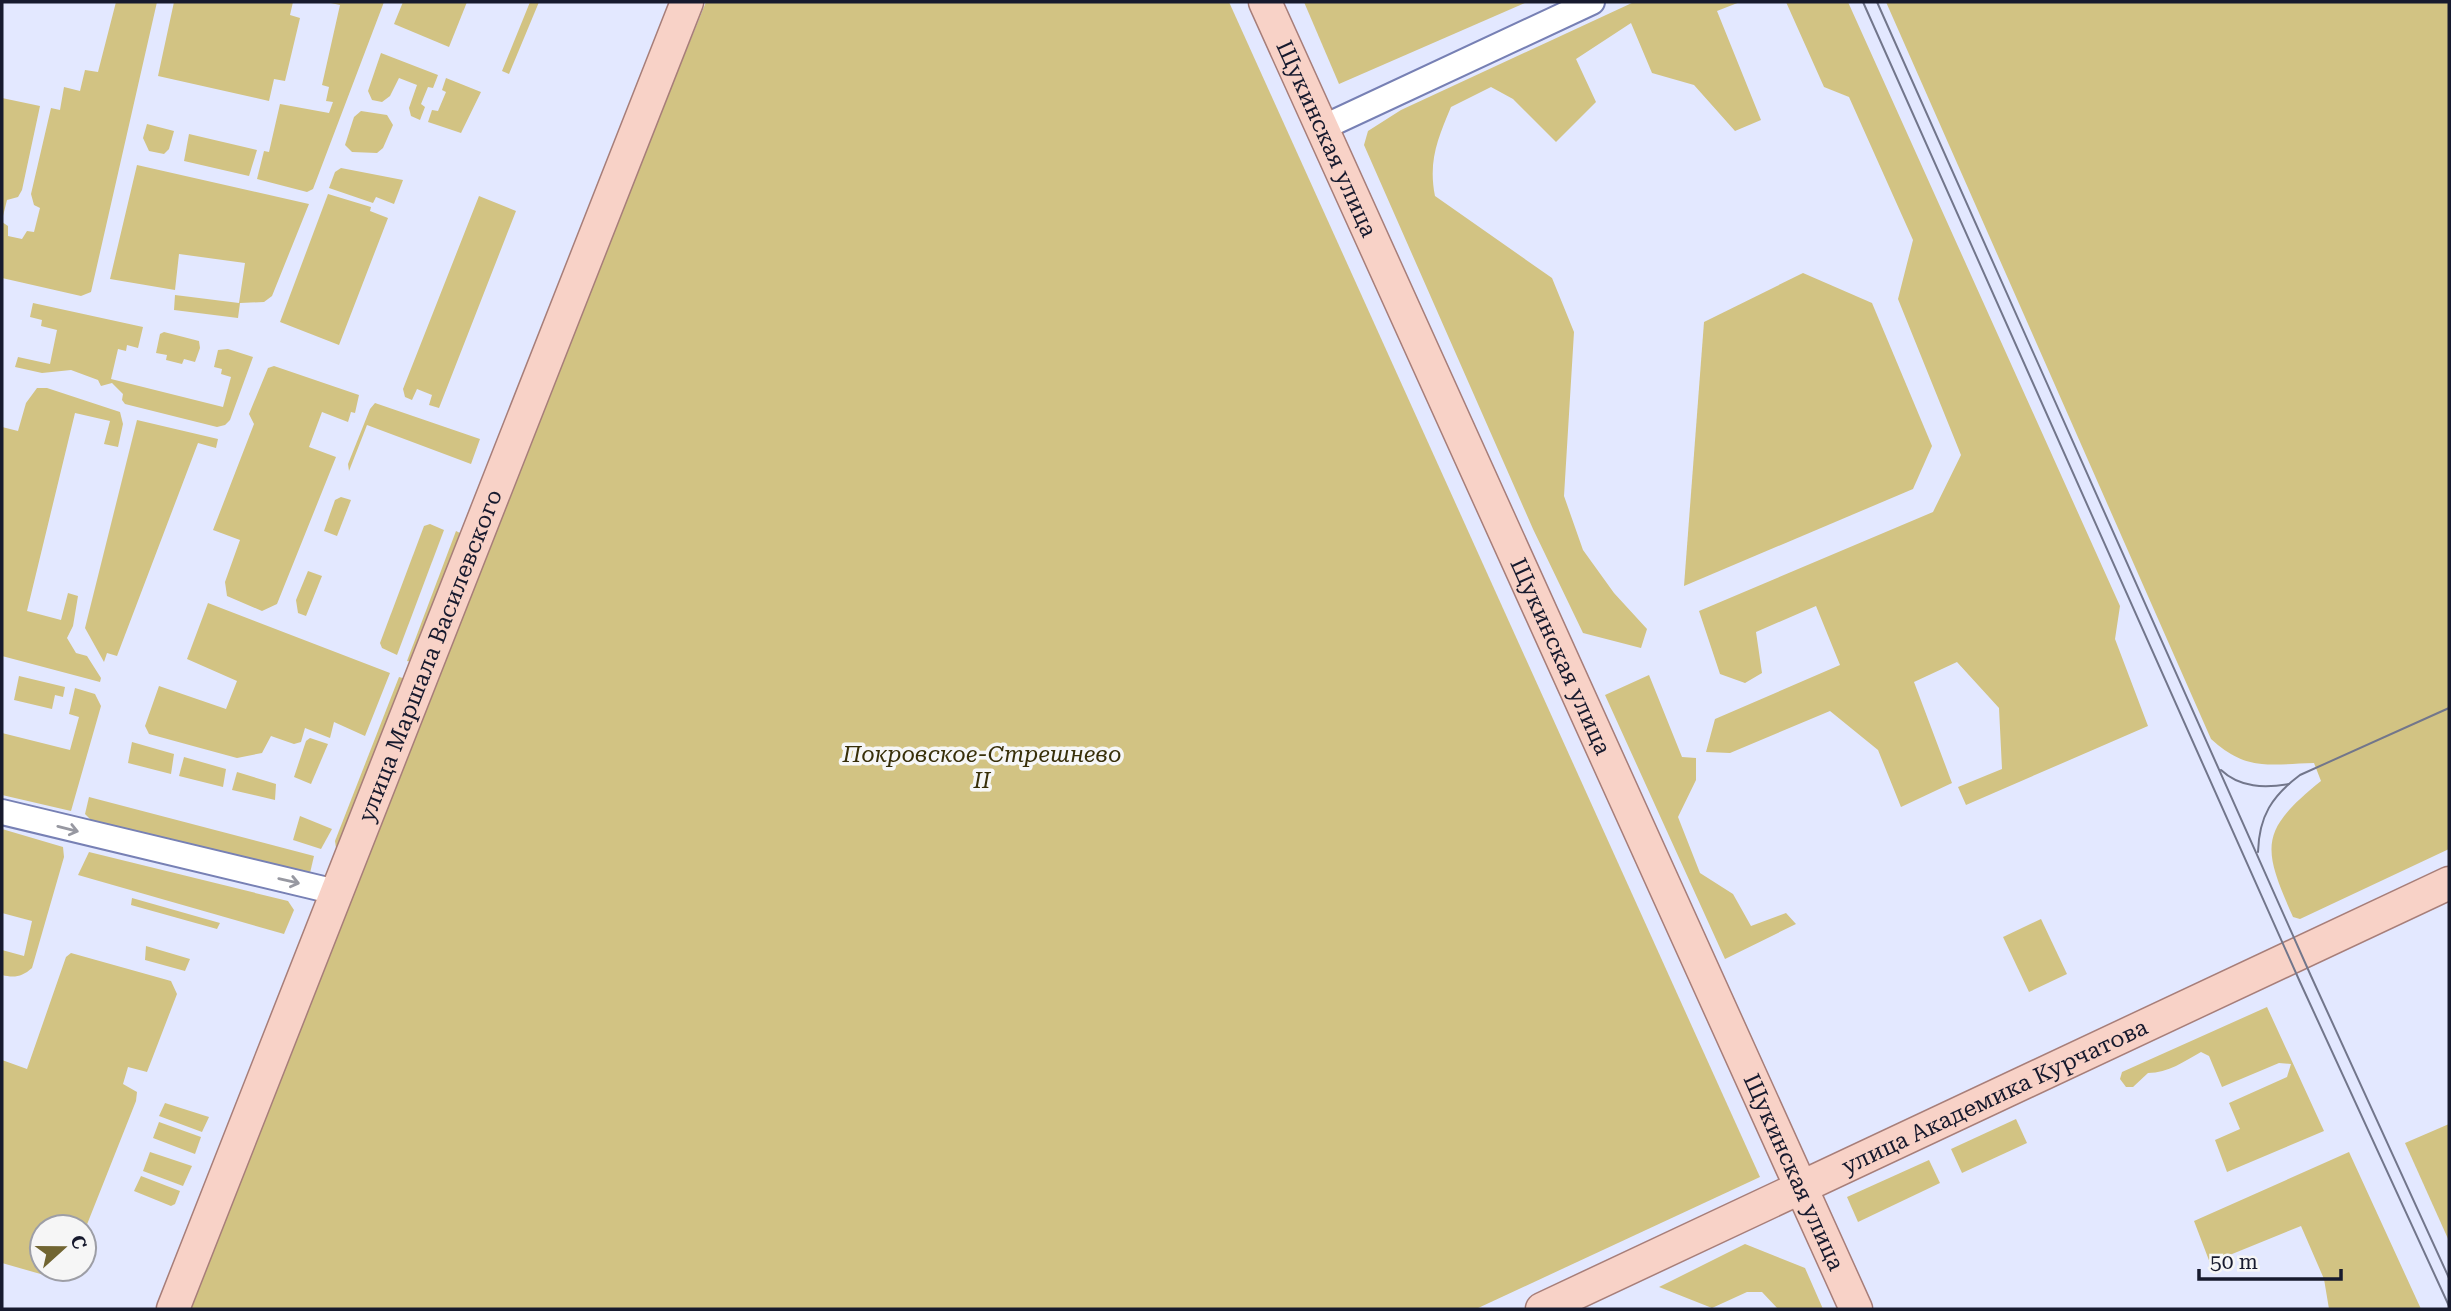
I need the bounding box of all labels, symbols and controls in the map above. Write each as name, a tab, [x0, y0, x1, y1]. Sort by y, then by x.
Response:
street label: Щукинская улица	[1271, 36, 1383, 242]
street label: улица Маршала Василевского	[352, 486, 507, 826]
street label: Щукинская улица	[1505, 554, 1617, 759]
park label: Покровское-Стрешнево II	[841, 741, 1122, 794]
one-way arrow	[56, 823, 79, 836]
one-way arrow	[277, 875, 300, 889]
street label: улица Академика Курчатова	[1837, 1013, 2152, 1180]
street label: Щукинская улица	[1738, 1069, 1850, 1275]
north arrow	[28, 1213, 98, 1283]
text: С	[65, 1232, 92, 1252]
scale bar	[2199, 1238, 2341, 1282]
text: 50 m	[2210, 1250, 2258, 1274]

